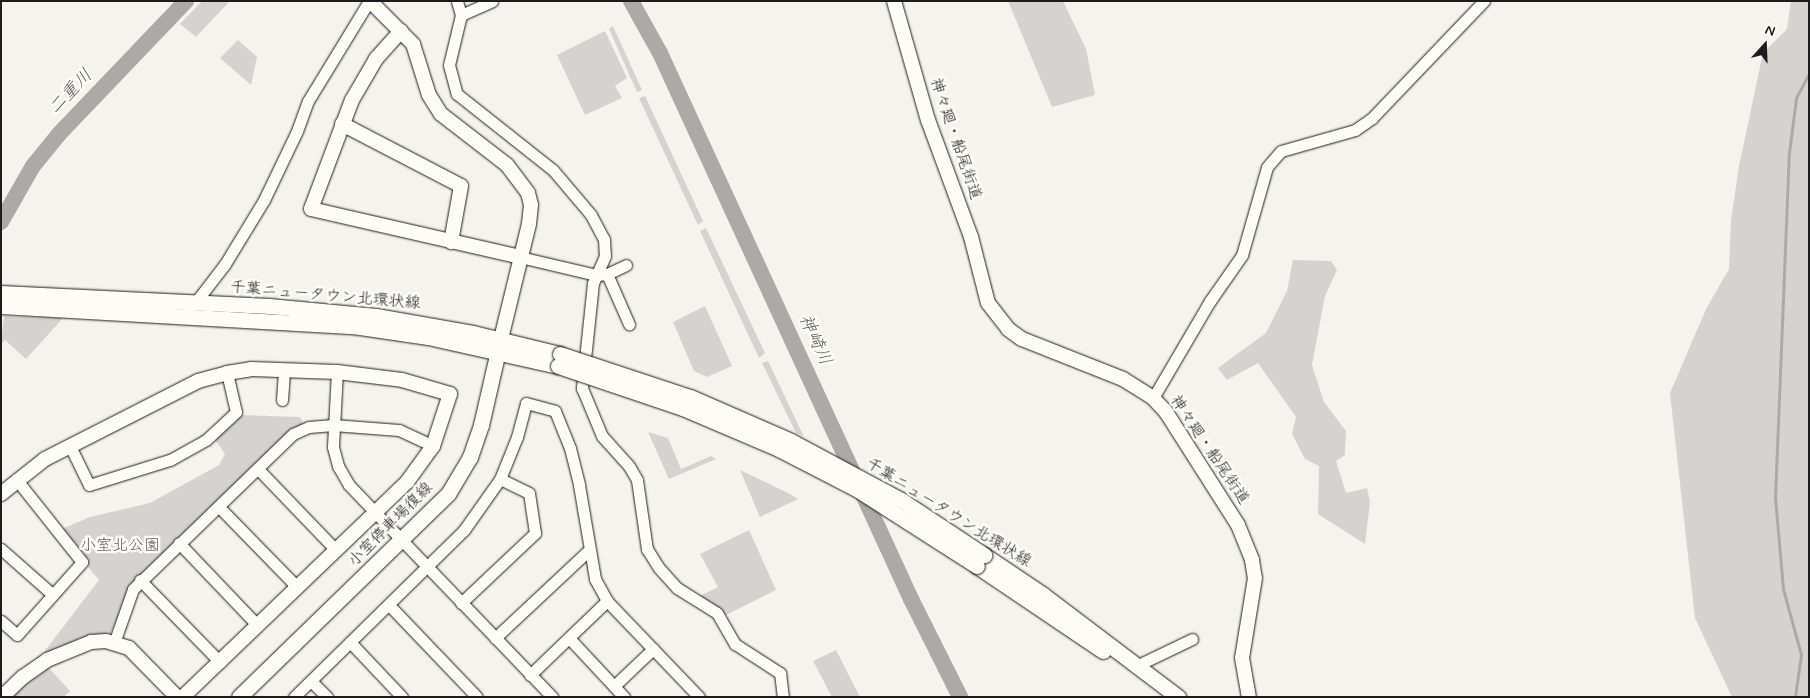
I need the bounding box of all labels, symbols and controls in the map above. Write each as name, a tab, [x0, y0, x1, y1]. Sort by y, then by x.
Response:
north arrow	[1740, 20, 1790, 70]
text: N	[1763, 21, 1778, 41]
water label: 二重川	[44, 65, 98, 119]
street label: 神々廻・船尾街道	[925, 75, 985, 203]
street label: 千葉ニュータウン北環状線	[229, 278, 421, 314]
water label: 神崎川	[794, 311, 836, 369]
street label: 神々廻・船尾街道	[1165, 392, 1253, 508]
street label: 千葉ニュータウン北環状線	[862, 454, 1034, 572]
street label: 小室停車場復線	[345, 479, 437, 571]
park label: 小室北公園	[80, 536, 160, 556]

